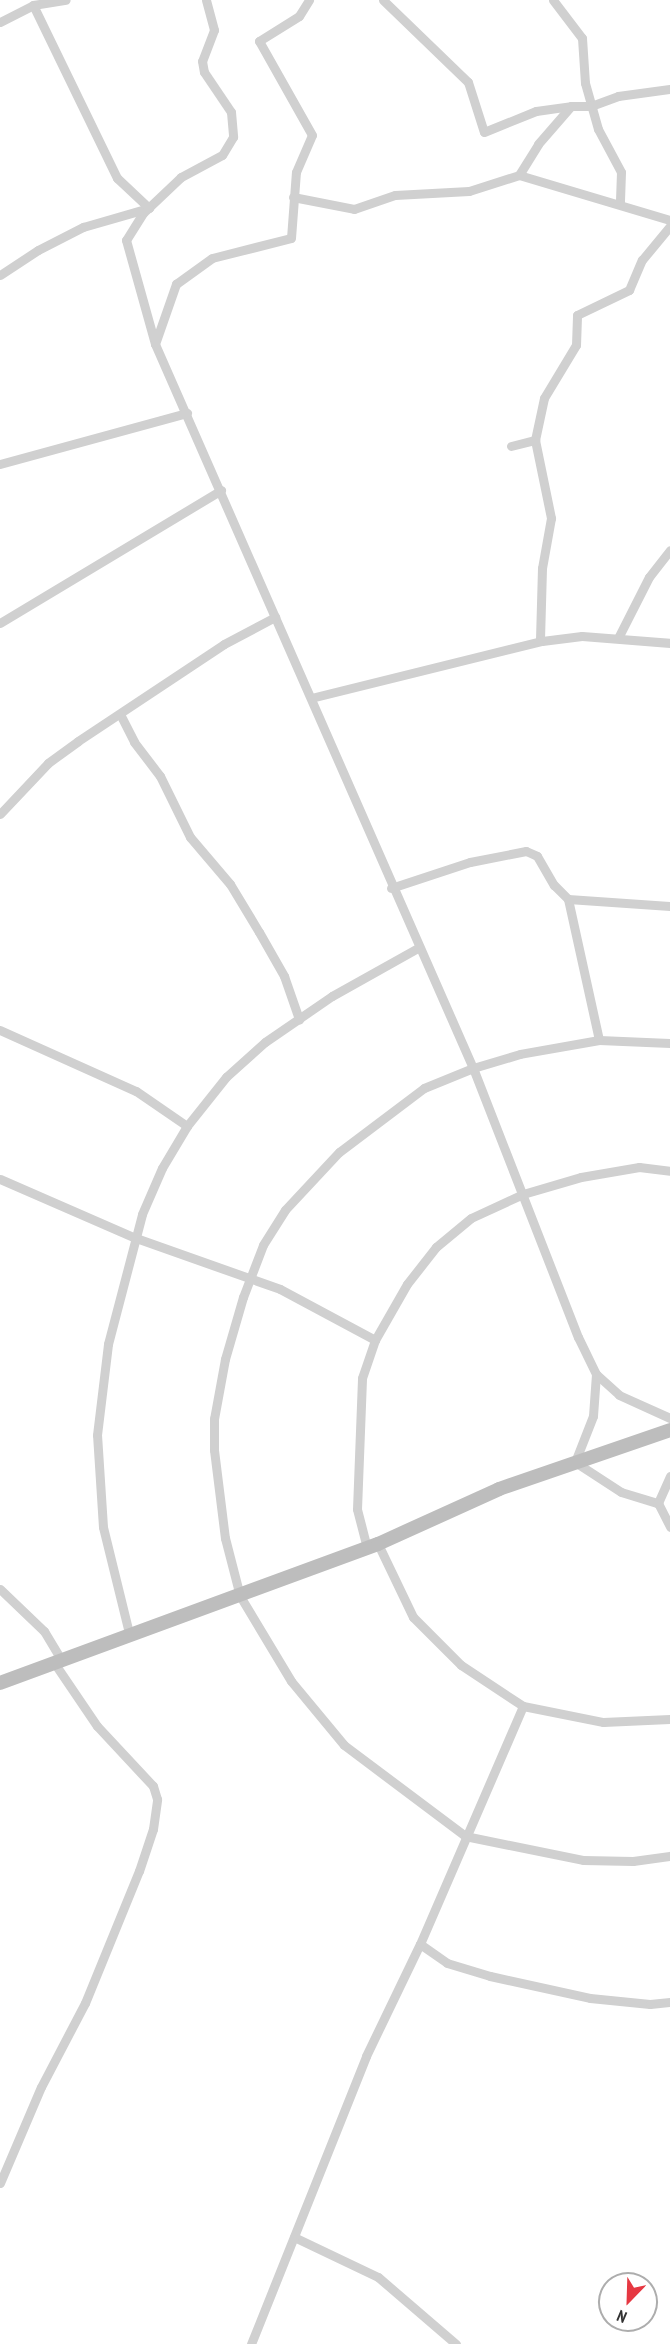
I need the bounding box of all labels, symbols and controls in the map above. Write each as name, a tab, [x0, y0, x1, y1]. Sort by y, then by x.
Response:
north arrow	[598, 2272, 658, 2332]
text: N	[614, 2306, 630, 2328]

